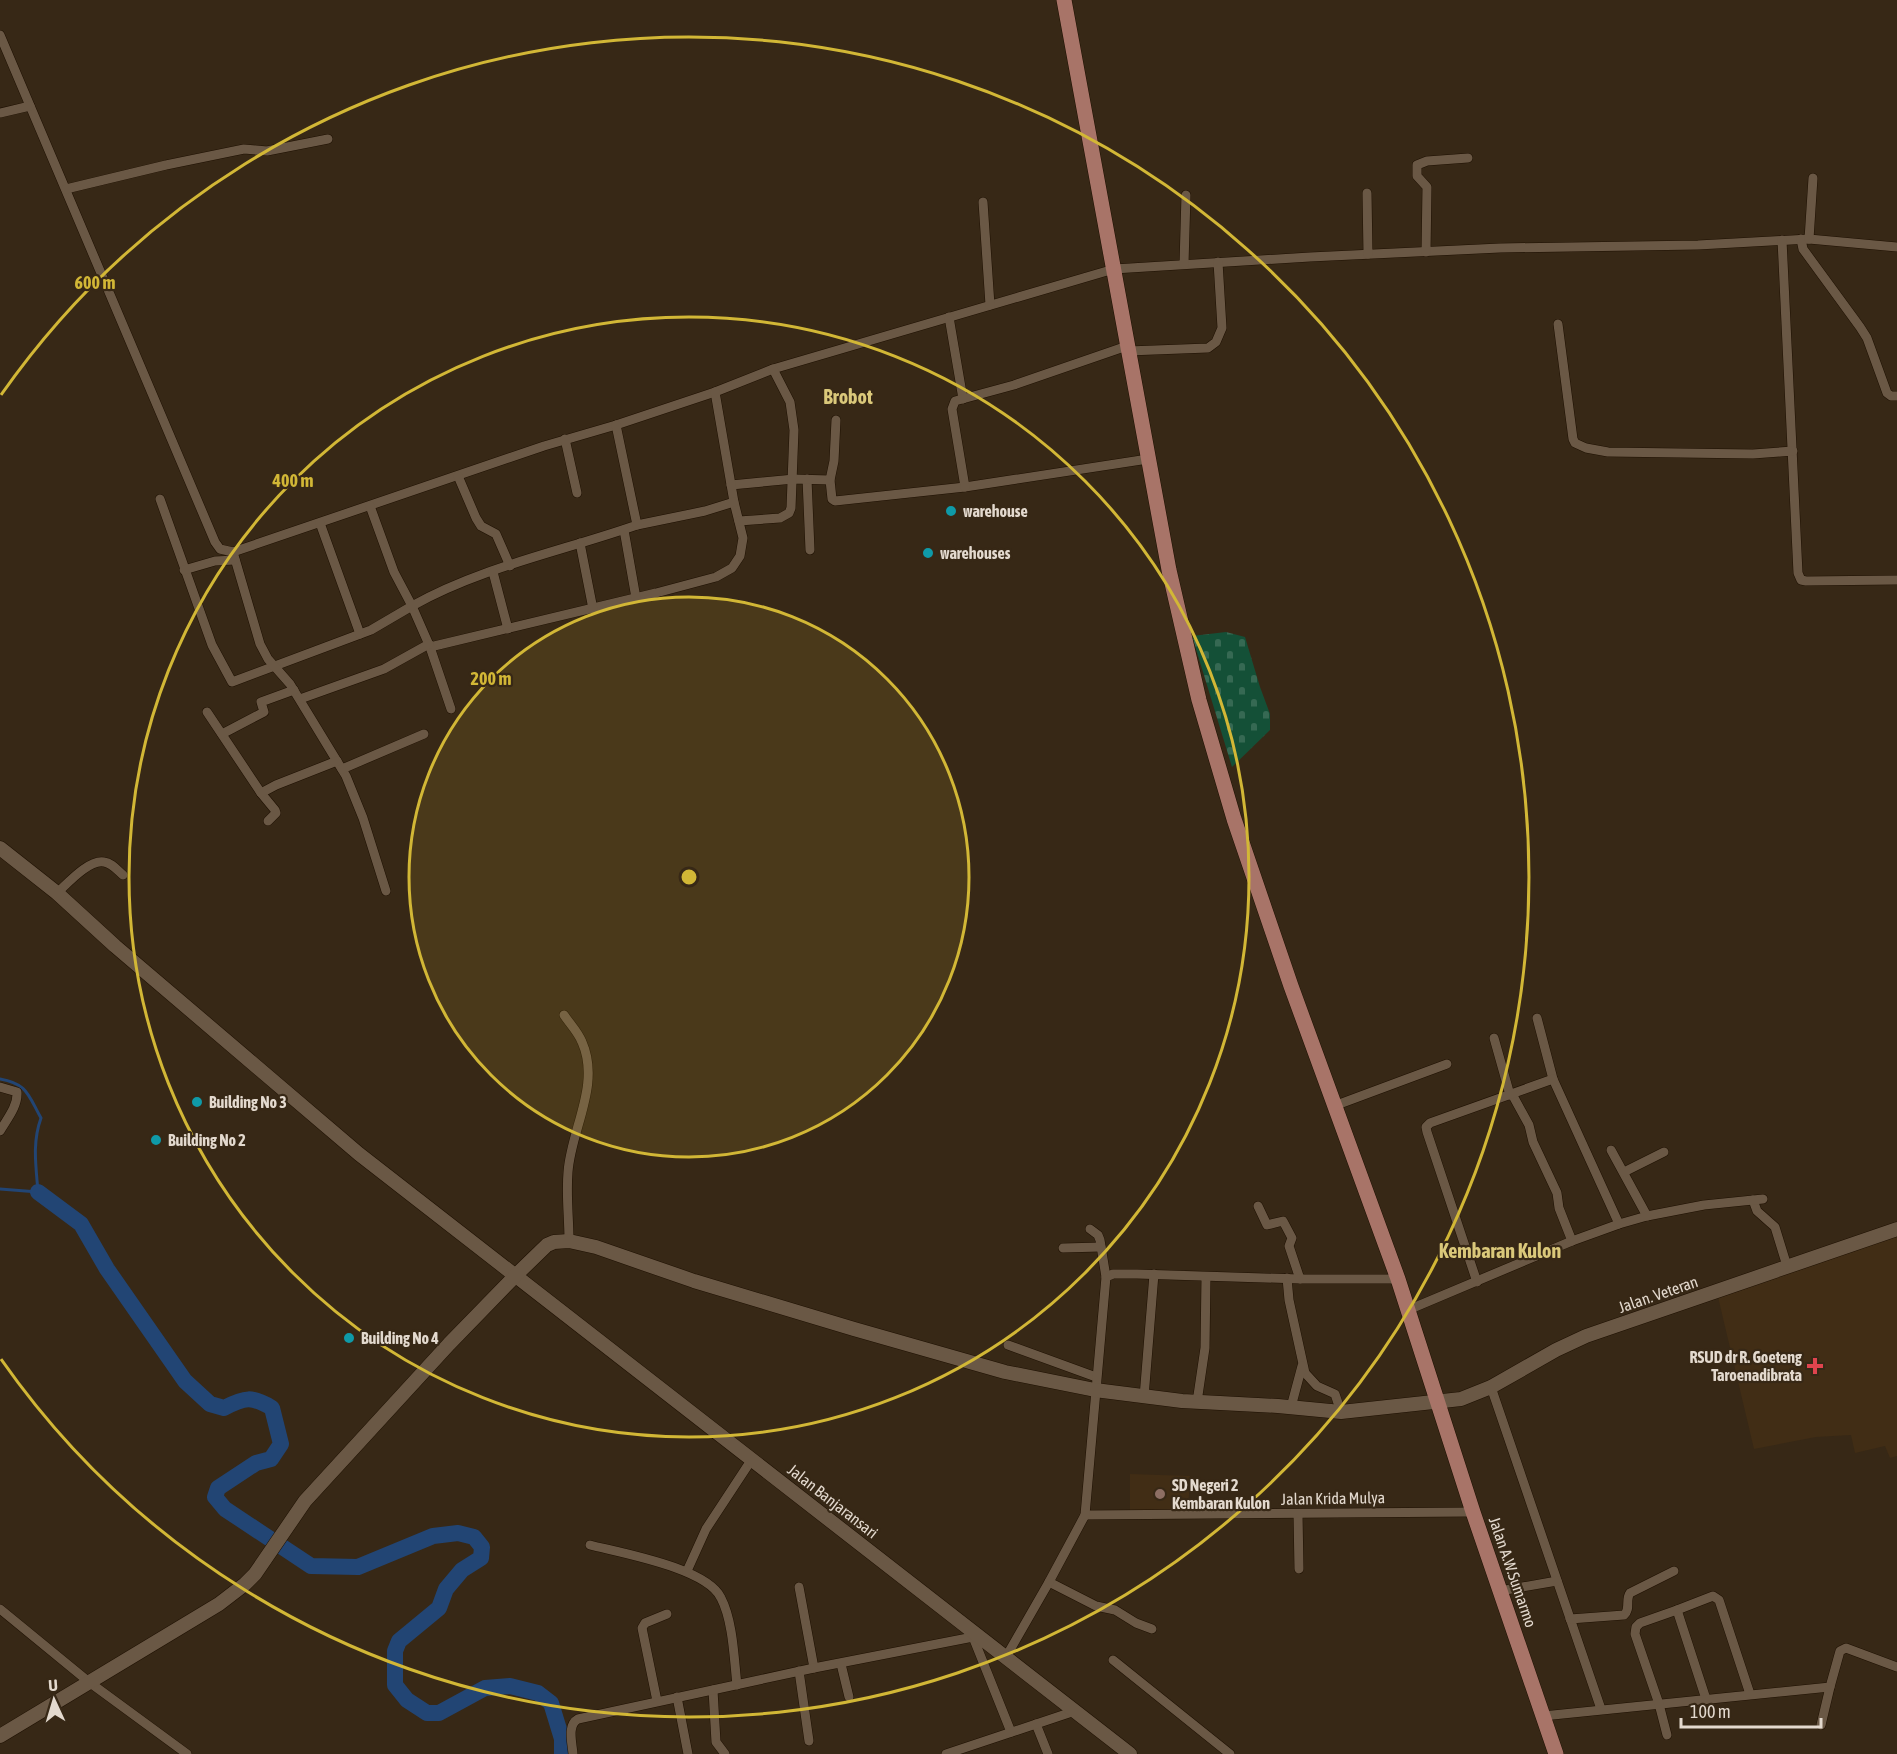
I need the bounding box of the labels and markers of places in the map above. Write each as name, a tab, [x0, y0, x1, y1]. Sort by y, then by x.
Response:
place label: warehouse	[963, 502, 1028, 520]
marker: warehouse	[944, 504, 958, 518]
place label: warehouses	[940, 544, 1011, 562]
marker: warehouses	[921, 546, 935, 560]
centre of rings	[679, 867, 699, 887]
place label: Building No 3	[209, 1093, 287, 1111]
marker: Building No 3	[190, 1095, 204, 1109]
place label: Building No 2	[168, 1131, 246, 1149]
marker: Building No 2	[149, 1133, 163, 1147]
place label: Building No 4	[361, 1329, 439, 1347]
marker: Building No 4	[342, 1331, 356, 1345]
place label: RSUD dr R. Goeteng Taroenadibrata	[1690, 1348, 1802, 1384]
marker: RSUD dr R. Goeteng Taroenadibrata	[1806, 1357, 1824, 1375]
place label: SD Negeri 2 Kembaran Kulon	[1172, 1476, 1270, 1512]
marker: SD Negeri 2 Kembaran Kulon	[1153, 1487, 1167, 1501]

